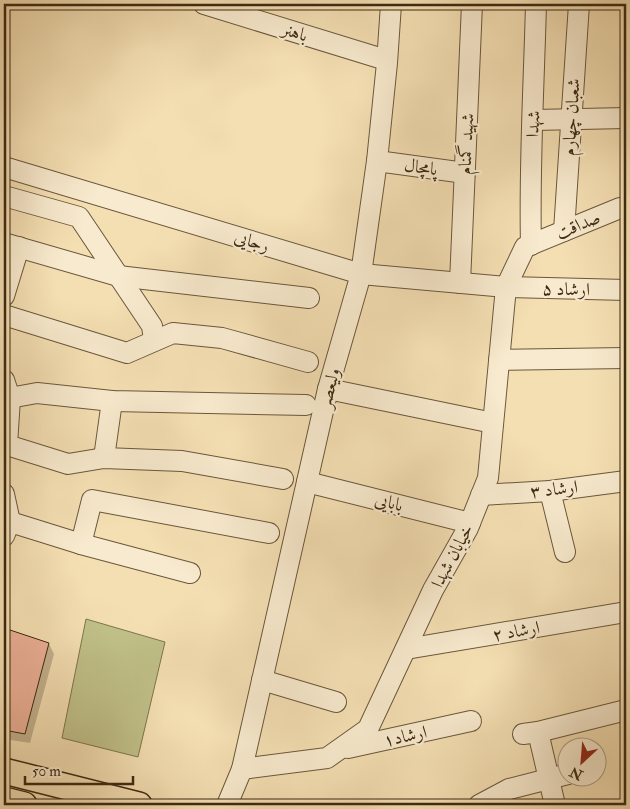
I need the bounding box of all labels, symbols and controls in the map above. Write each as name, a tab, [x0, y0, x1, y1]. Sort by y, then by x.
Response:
street label: باهنر	[277, 17, 310, 47]
street label: شعبان چهارم	[557, 77, 590, 157]
street label: شهدا	[521, 110, 546, 138]
street label: شهید گمنام	[453, 113, 484, 175]
street label: پامچال	[403, 154, 441, 182]
street label: صداقت	[552, 206, 604, 245]
street label: رجایی	[232, 225, 272, 258]
street label: ارشاد ۵	[542, 278, 590, 301]
street label: ولیعصر	[313, 366, 346, 412]
street label: ارشاد ۳	[529, 476, 579, 503]
street label: بابایی	[372, 488, 405, 517]
street label: خیابان شهدا	[426, 520, 479, 592]
street label: ارشاد ۲	[491, 616, 542, 647]
street label: ارشاد۱	[381, 721, 429, 752]
north arrow	[558, 736, 608, 786]
scale bar	[25, 754, 132, 786]
text: 50 m	[32, 762, 61, 781]
text: N	[567, 763, 587, 784]

